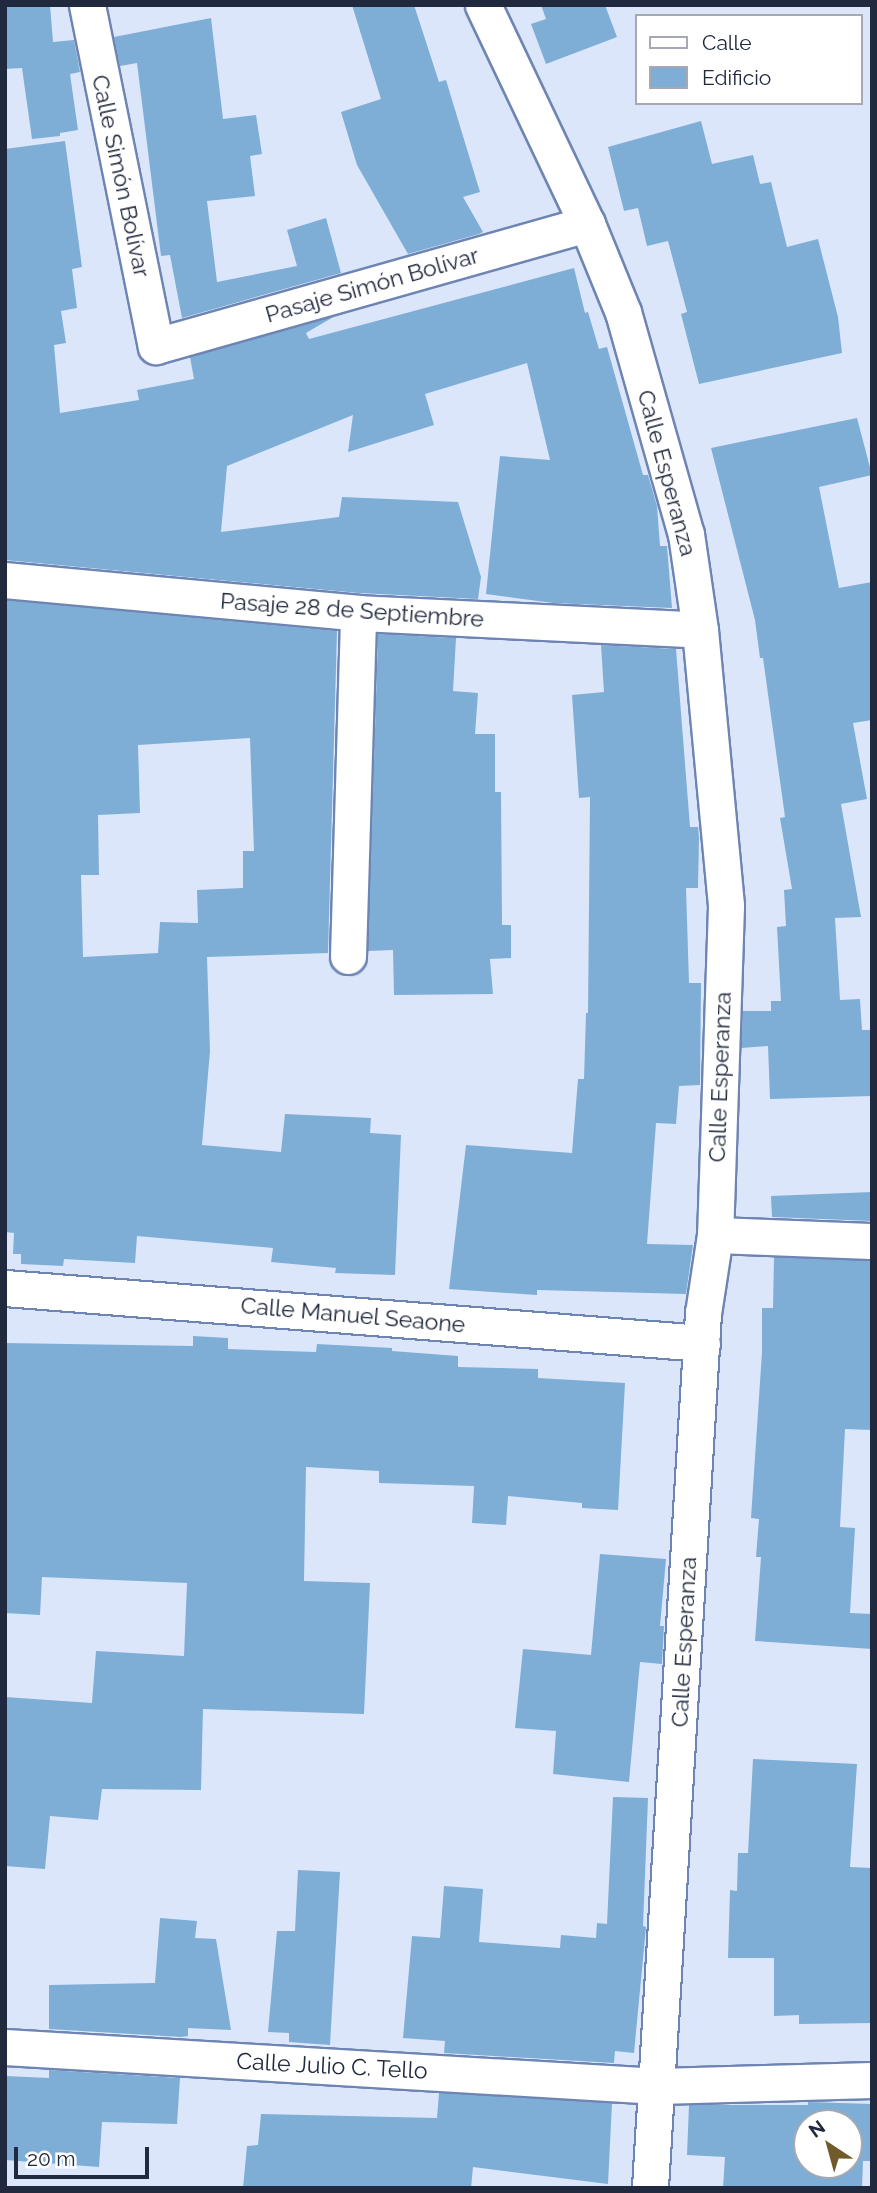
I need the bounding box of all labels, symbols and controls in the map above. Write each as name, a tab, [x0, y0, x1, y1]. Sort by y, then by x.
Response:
legend	[636, 14, 863, 105]
text: Calle	[702, 30, 752, 55]
text: Edificio	[702, 65, 771, 90]
street label: Calle Simón Bolívar	[86, 72, 156, 280]
street label: Pasaje Simón Bolívar	[262, 241, 482, 329]
street label: Calle Esperanza	[632, 387, 702, 559]
street label: Pasaje 28 de Septiembre	[219, 587, 485, 633]
street label: Calle Esperanza	[703, 991, 737, 1163]
street label: Calle Manuel Seaone	[239, 1291, 467, 1339]
street label: Calle Esperanza	[666, 1556, 702, 1728]
street label: Calle Julio C. Tello	[235, 2047, 429, 2085]
north arrow	[793, 2109, 863, 2179]
text: N	[805, 2115, 829, 2142]
scale bar	[18, 2134, 152, 2178]
text: 20 m	[27, 2146, 75, 2171]

